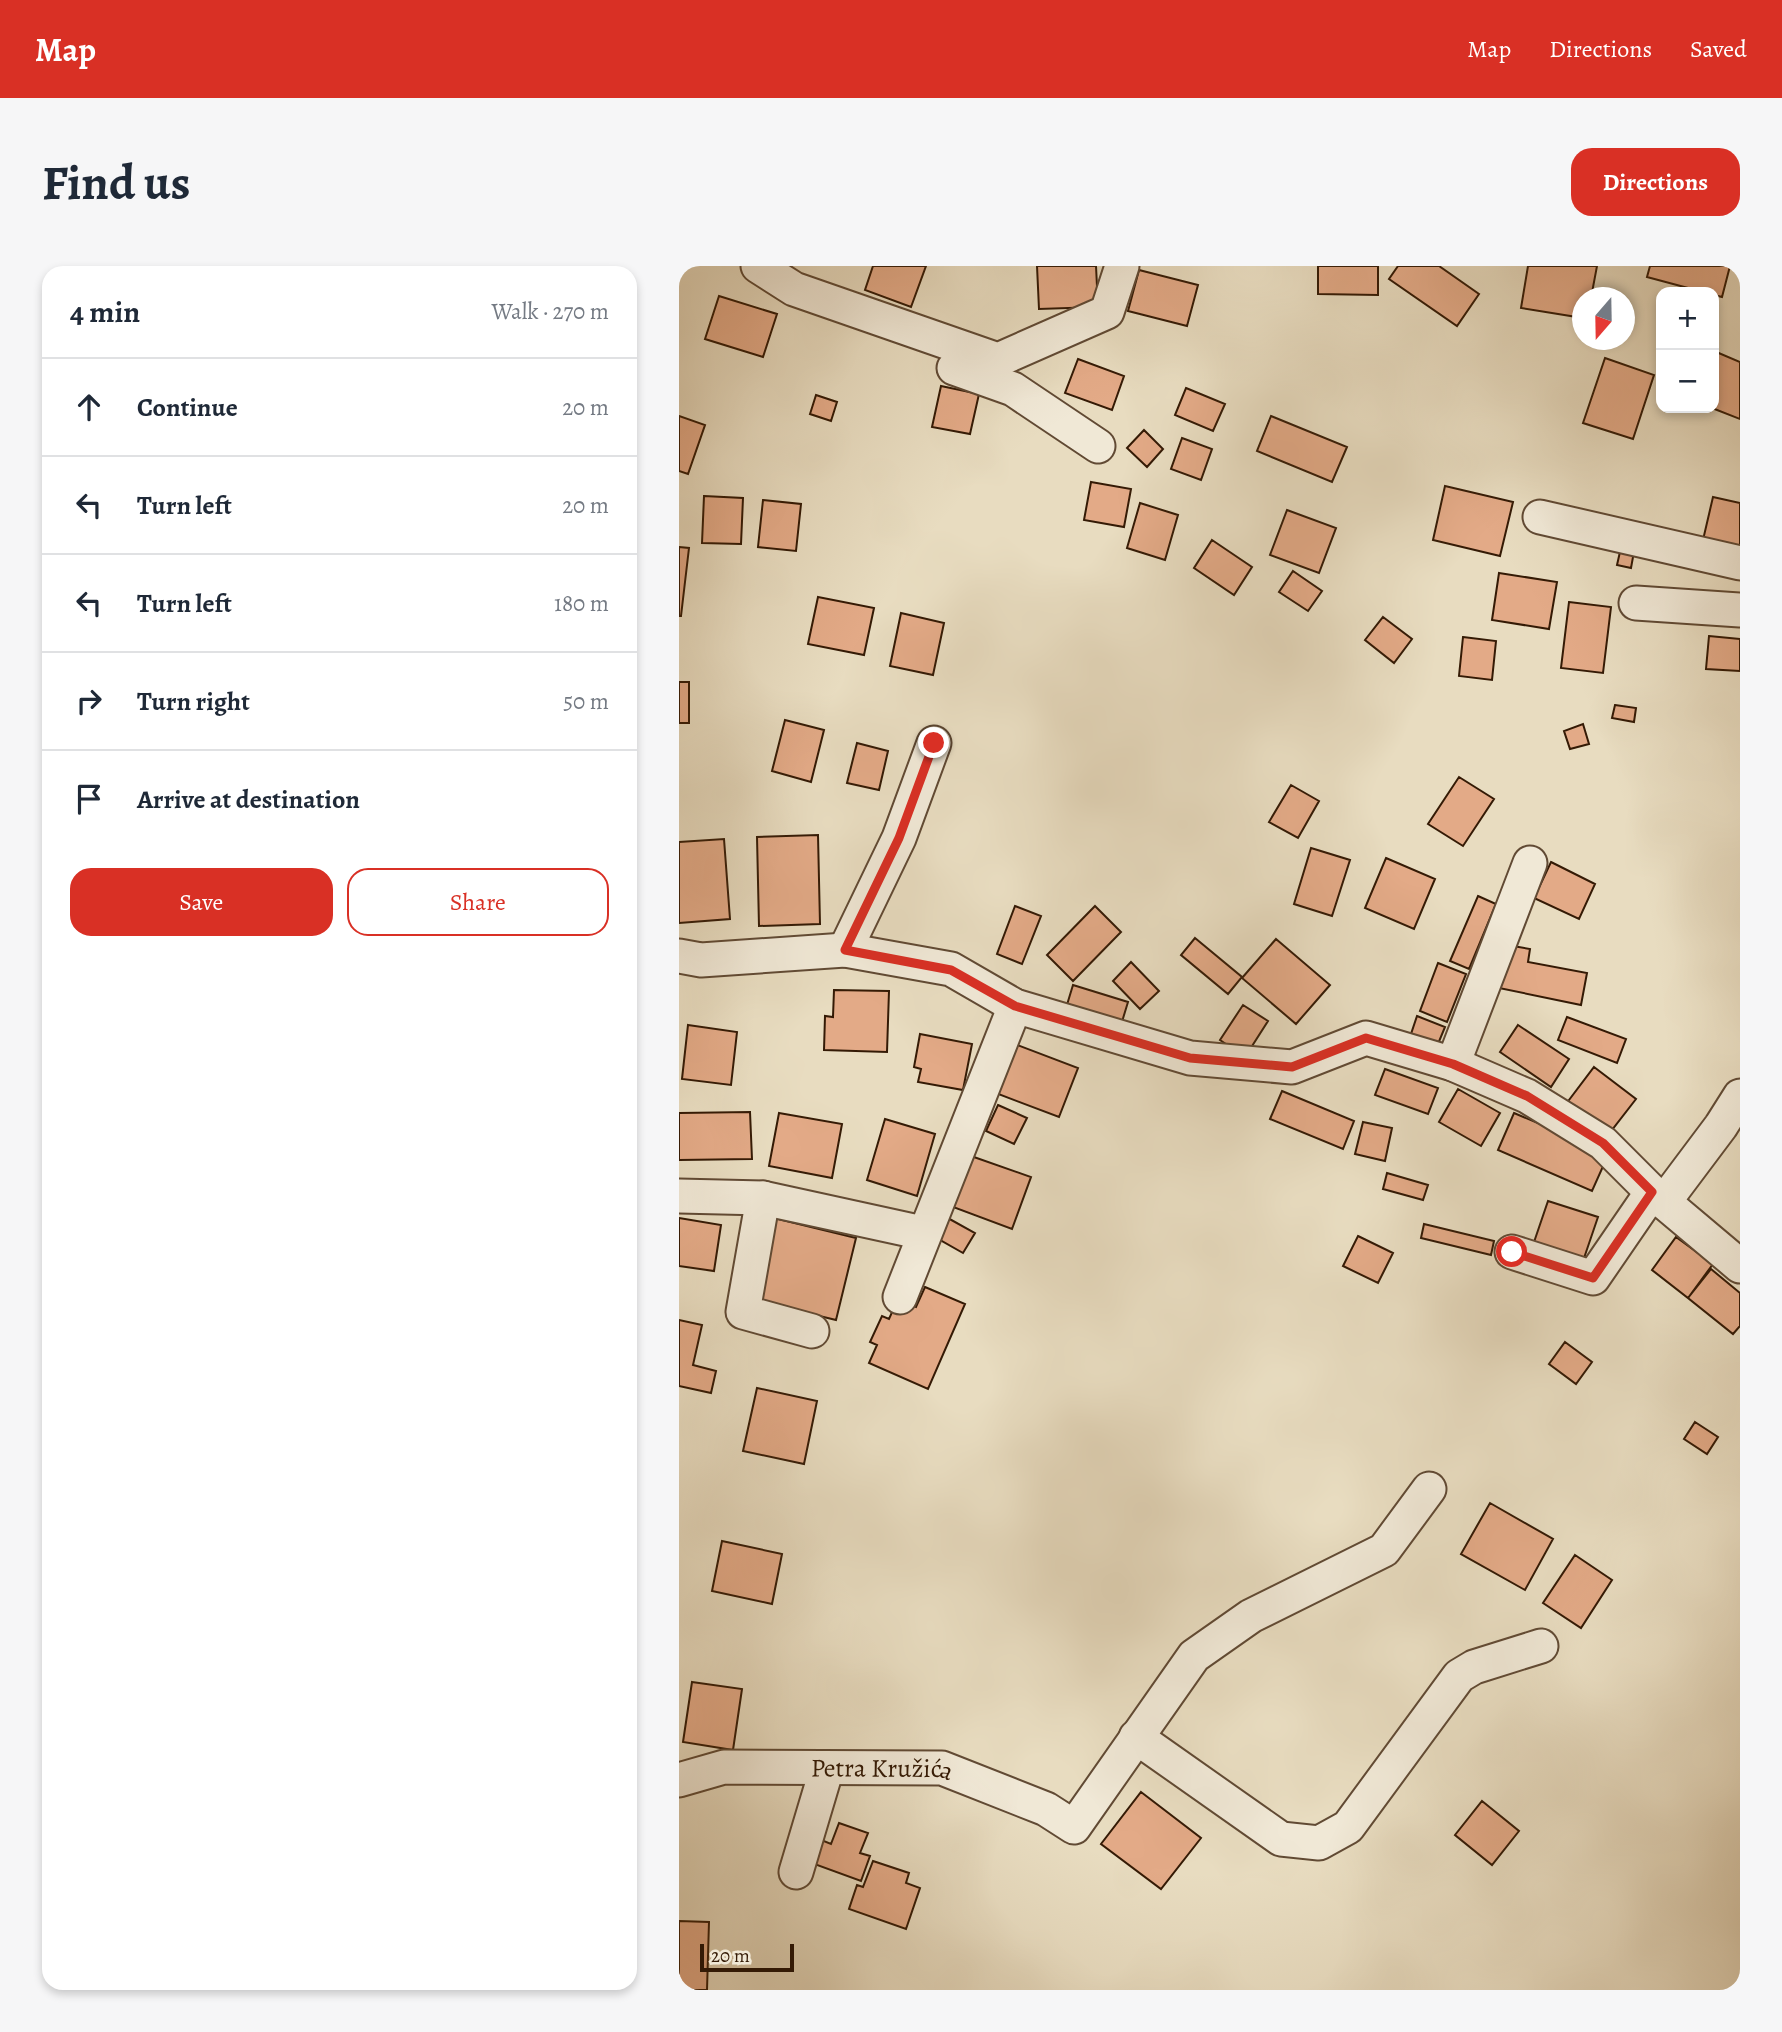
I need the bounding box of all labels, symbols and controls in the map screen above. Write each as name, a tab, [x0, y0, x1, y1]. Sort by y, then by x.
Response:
text: Map	[35, 27, 96, 72]
text: Map	[1467, 33, 1511, 65]
text: Directions	[1549, 33, 1652, 65]
text: Saved	[1690, 33, 1747, 65]
button: Directions	[1571, 148, 1740, 216]
text: Find us	[42, 149, 190, 216]
north arrow	[1572, 287, 1635, 350]
map controls	[1656, 287, 1719, 413]
button: +	[1656, 287, 1719, 350]
text: 4 min	[70, 292, 140, 332]
text: Walk · 270 m	[491, 296, 609, 327]
button: −	[1656, 350, 1719, 413]
icon: ahead	[70, 388, 108, 426]
text: Continue	[137, 390, 238, 425]
text: 20 m	[562, 392, 609, 423]
icon: left	[70, 486, 108, 524]
text: Turn left	[137, 488, 232, 523]
text: 20 m	[562, 490, 609, 521]
icon: left	[70, 584, 108, 622]
text: Turn left	[137, 586, 232, 621]
text: 180 m	[554, 588, 609, 619]
icon: right	[70, 682, 108, 720]
text: Turn right	[137, 684, 250, 719]
text: 50 m	[563, 686, 609, 717]
route end	[918, 727, 949, 758]
icon: arrive	[70, 780, 108, 818]
text: Arrive at destination	[137, 782, 360, 817]
button: Save	[70, 868, 333, 936]
button: Share	[347, 868, 609, 936]
route start	[1496, 1236, 1527, 1267]
street label: Petra Kružića	[811, 1750, 959, 1789]
scale bar	[700, 1941, 795, 1973]
text: 20 m	[711, 1943, 750, 1969]

